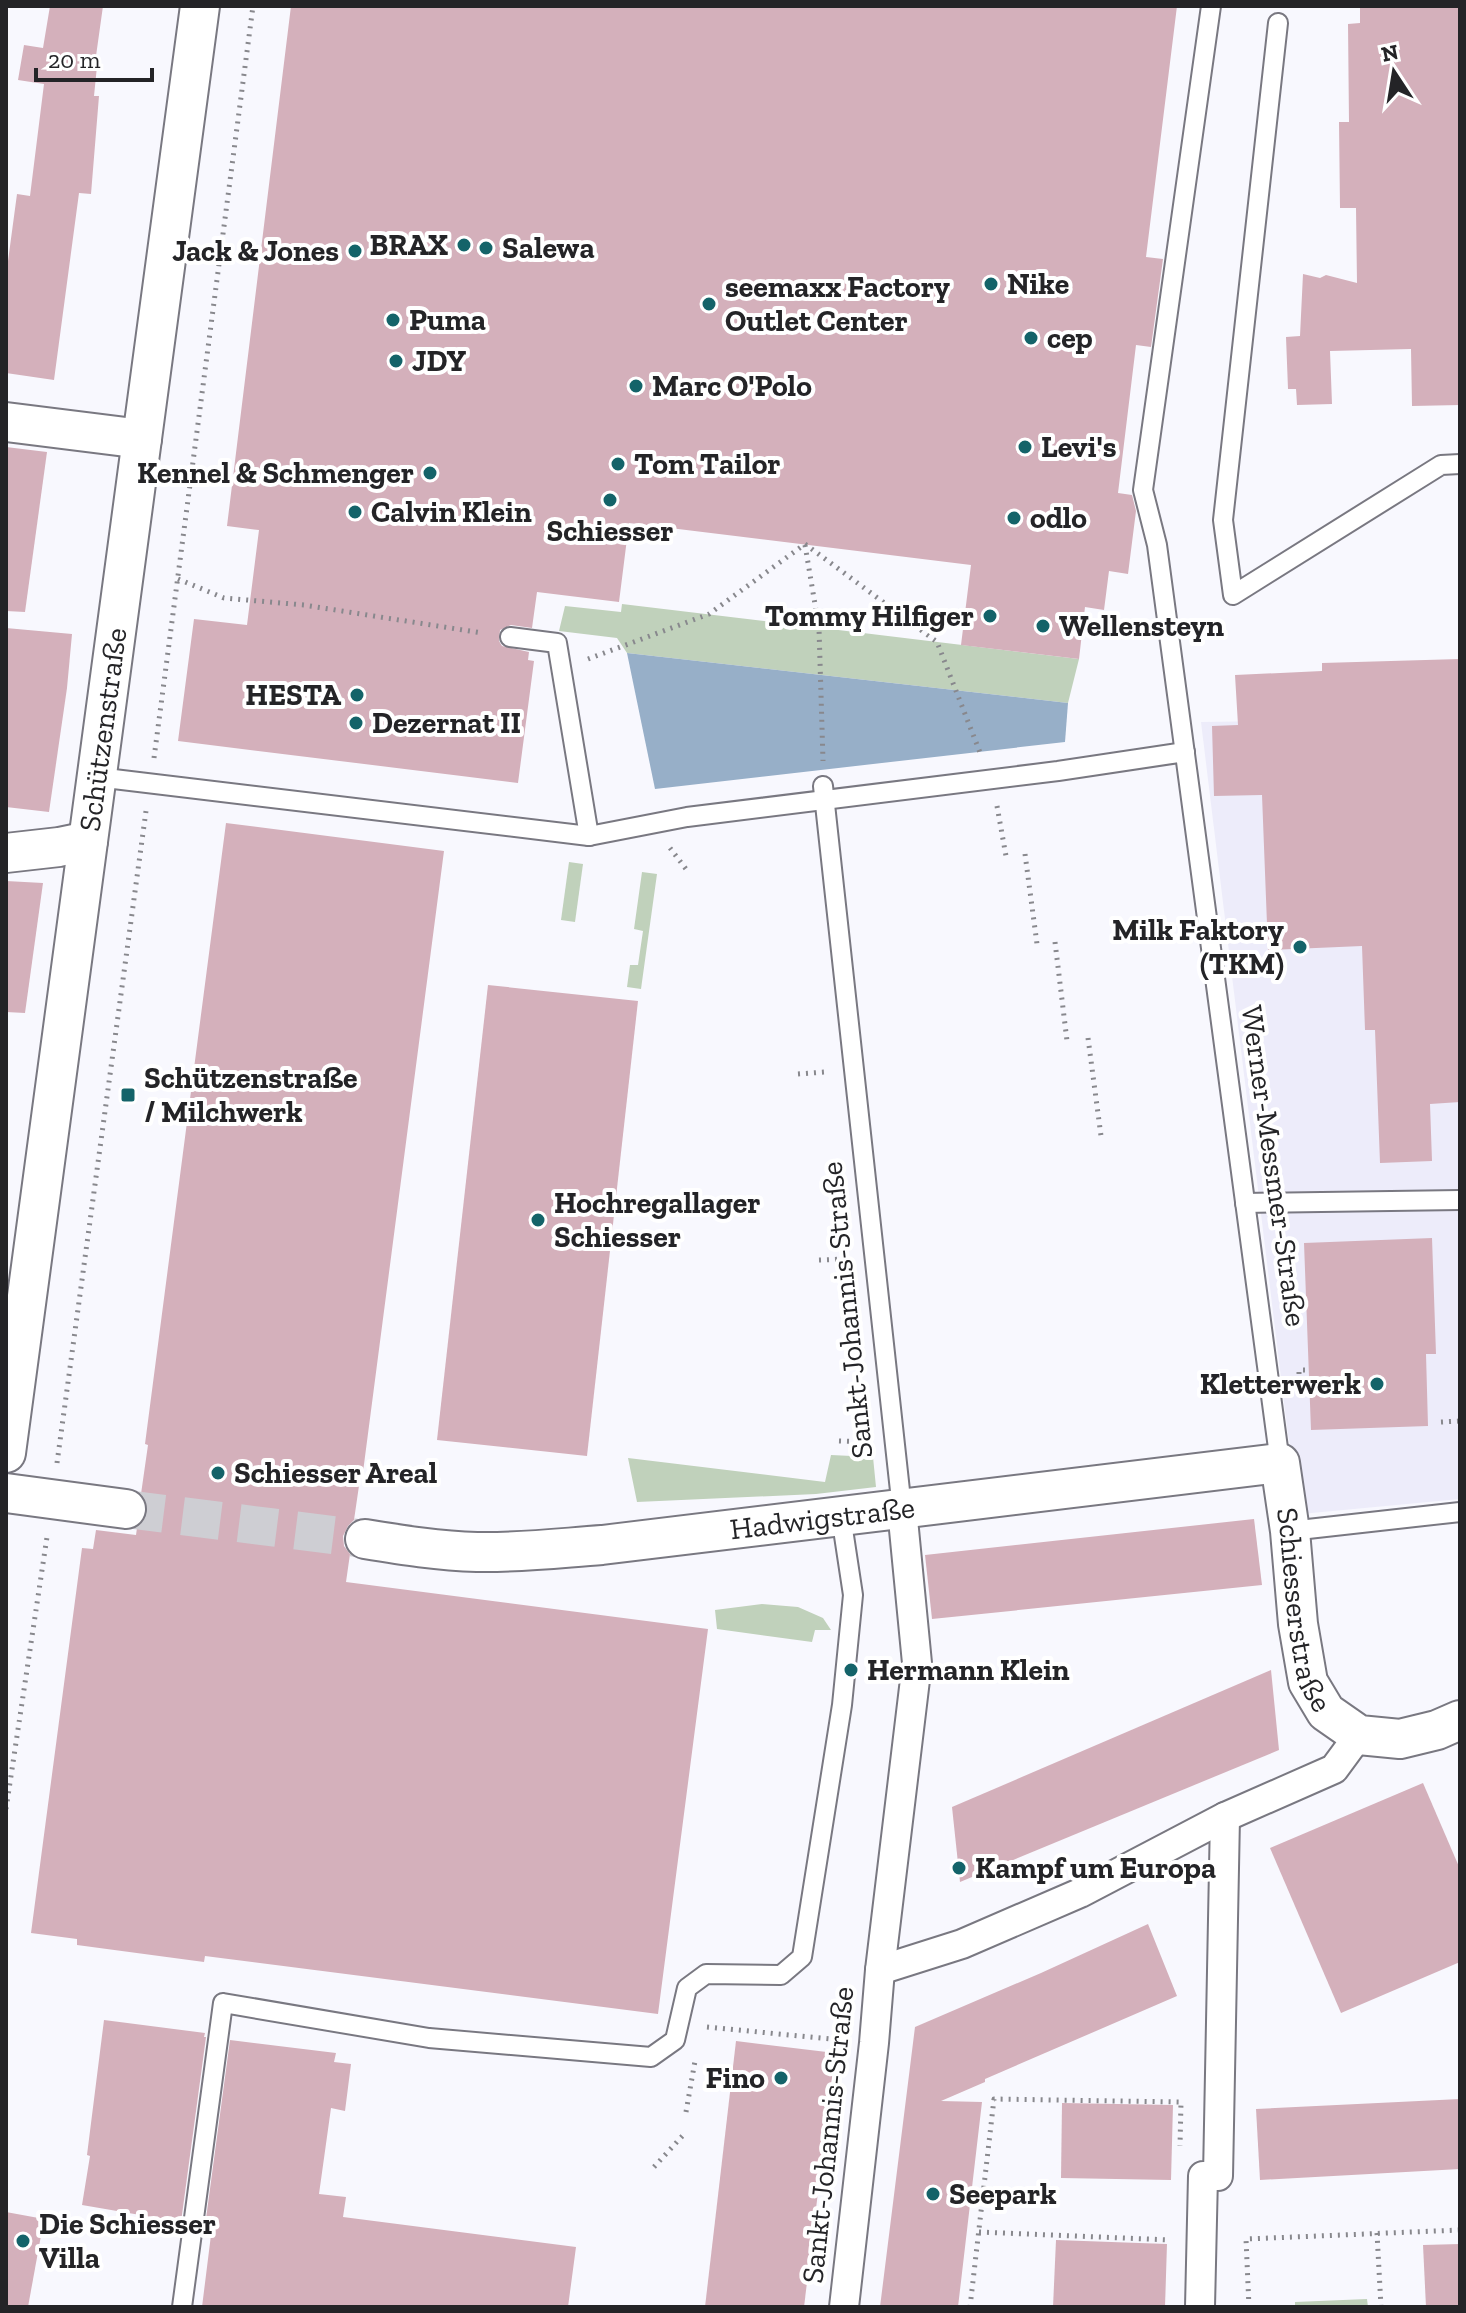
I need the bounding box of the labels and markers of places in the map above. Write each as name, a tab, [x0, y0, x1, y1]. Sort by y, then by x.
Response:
place label: BRAX	[370, 227, 448, 263]
place label: Salewa	[502, 230, 595, 266]
place label: Jack & Jones	[172, 233, 339, 269]
marker: BRAX	[455, 236, 473, 254]
marker: Salewa	[477, 239, 495, 257]
marker: Jack & Jones	[346, 242, 364, 260]
place label: Nike	[1007, 266, 1069, 302]
place label: seemaxx Factory Outlet Center	[725, 269, 950, 339]
marker: Nike	[982, 275, 1000, 293]
marker: seemaxx Factory Outlet Center	[700, 295, 718, 313]
place label: Puma	[409, 302, 486, 338]
marker: Puma	[384, 311, 402, 329]
place label: cep	[1047, 320, 1093, 356]
marker: cep	[1022, 329, 1040, 347]
place label: JDY	[412, 343, 467, 379]
marker: JDY	[387, 352, 405, 370]
place label: Marc O'Polo	[652, 368, 812, 404]
marker: Marc O'Polo	[627, 377, 645, 395]
place label: Levi's	[1041, 429, 1117, 465]
marker: Levi's	[1016, 438, 1034, 456]
place label: Tom Tailor	[634, 446, 781, 482]
place label: Kennel & Schmenger	[137, 455, 414, 491]
marker: Tom Tailor	[609, 455, 627, 473]
marker: Kennel & Schmenger	[421, 464, 439, 482]
marker: Schiesser	[601, 491, 619, 509]
place label: Calvin Klein	[371, 494, 532, 530]
place label: odlo	[1030, 500, 1087, 536]
marker: Calvin Klein	[346, 503, 364, 521]
marker: odlo	[1005, 509, 1023, 527]
place label: Schiesser	[547, 513, 674, 549]
place label: Tommy Hilfiger	[765, 598, 974, 634]
marker: Tommy Hilfiger	[981, 607, 999, 625]
place label: Wellensteyn	[1059, 608, 1224, 644]
marker: Wellensteyn	[1034, 617, 1052, 635]
place label: HESTA	[245, 677, 341, 713]
marker: HESTA	[348, 686, 366, 704]
place label: Dezernat II	[372, 705, 521, 741]
marker: Dezernat II	[347, 714, 365, 732]
place label: Milk Faktory (TKM)	[1112, 912, 1284, 982]
marker: Milk Faktory (TKM)	[1291, 938, 1309, 956]
place label: Schützenstraße / Milchwerk	[144, 1060, 358, 1130]
marker: Schützenstraße / Milchwerk	[119, 1086, 137, 1104]
place label: Hochregallager Schiesser	[554, 1185, 761, 1255]
marker: Hochregallager Schiesser	[529, 1211, 547, 1229]
place label: Kletterwerk	[1200, 1366, 1361, 1402]
marker: Kletterwerk	[1368, 1375, 1386, 1393]
place label: Schiesser Areal	[234, 1455, 438, 1491]
marker: Schiesser Areal	[209, 1464, 227, 1482]
place label: Hermann Klein	[867, 1652, 1070, 1688]
marker: Hermann Klein	[842, 1661, 860, 1679]
place label: Kampf um Europa	[975, 1850, 1216, 1886]
marker: Kampf um Europa	[950, 1859, 968, 1877]
place label: Fino	[706, 2060, 765, 2096]
marker: Fino	[772, 2069, 790, 2087]
place label: Seepark	[949, 2176, 1057, 2212]
marker: Seepark	[924, 2185, 942, 2203]
place label: Die Schiesser Villa	[39, 2206, 216, 2276]
marker: Die Schiesser Villa	[14, 2232, 32, 2250]

